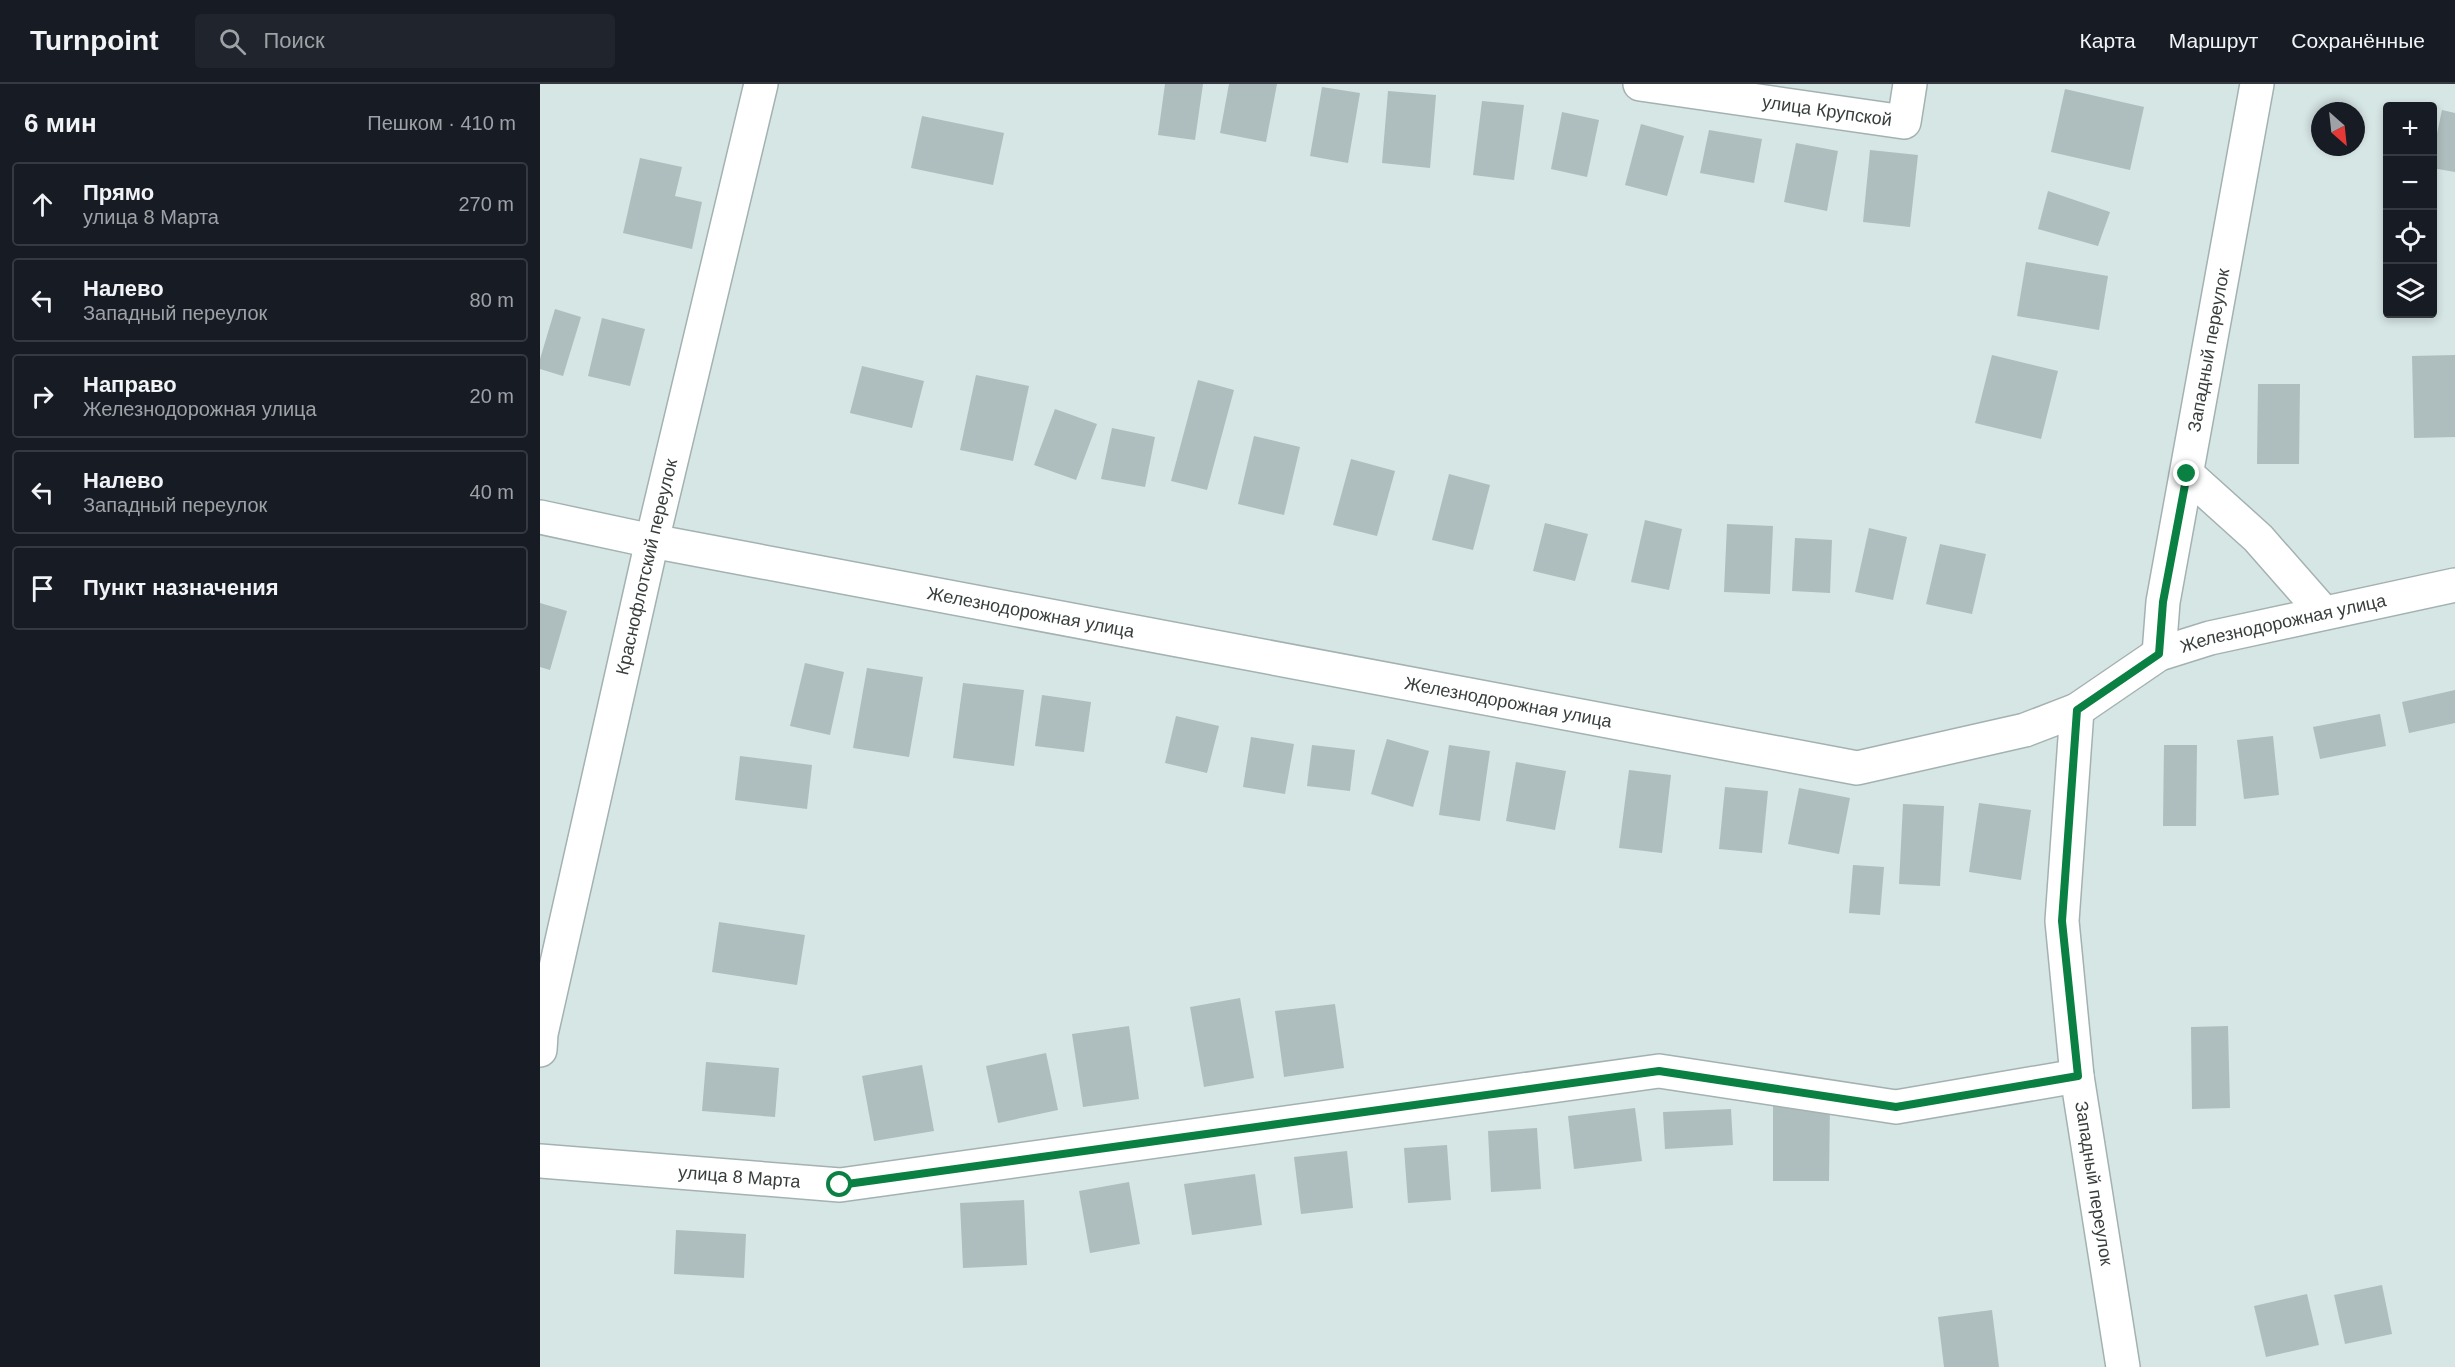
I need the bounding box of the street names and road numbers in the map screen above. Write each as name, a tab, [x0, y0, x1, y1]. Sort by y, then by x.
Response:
street label: улица Крупской	[1761, 92, 1893, 130]
street label: Западный переулок	[2184, 267, 2233, 434]
street label: Краснофлотский переулок	[612, 457, 681, 677]
street label: Железнодорожная улица	[926, 583, 1137, 642]
street label: Железнодорожная улица	[2178, 590, 2389, 657]
street label: Железнодорожная улица	[1403, 673, 1615, 732]
street label: Западный переулок	[2071, 1100, 2117, 1267]
street label: улица 8 Марта	[678, 1162, 802, 1192]

